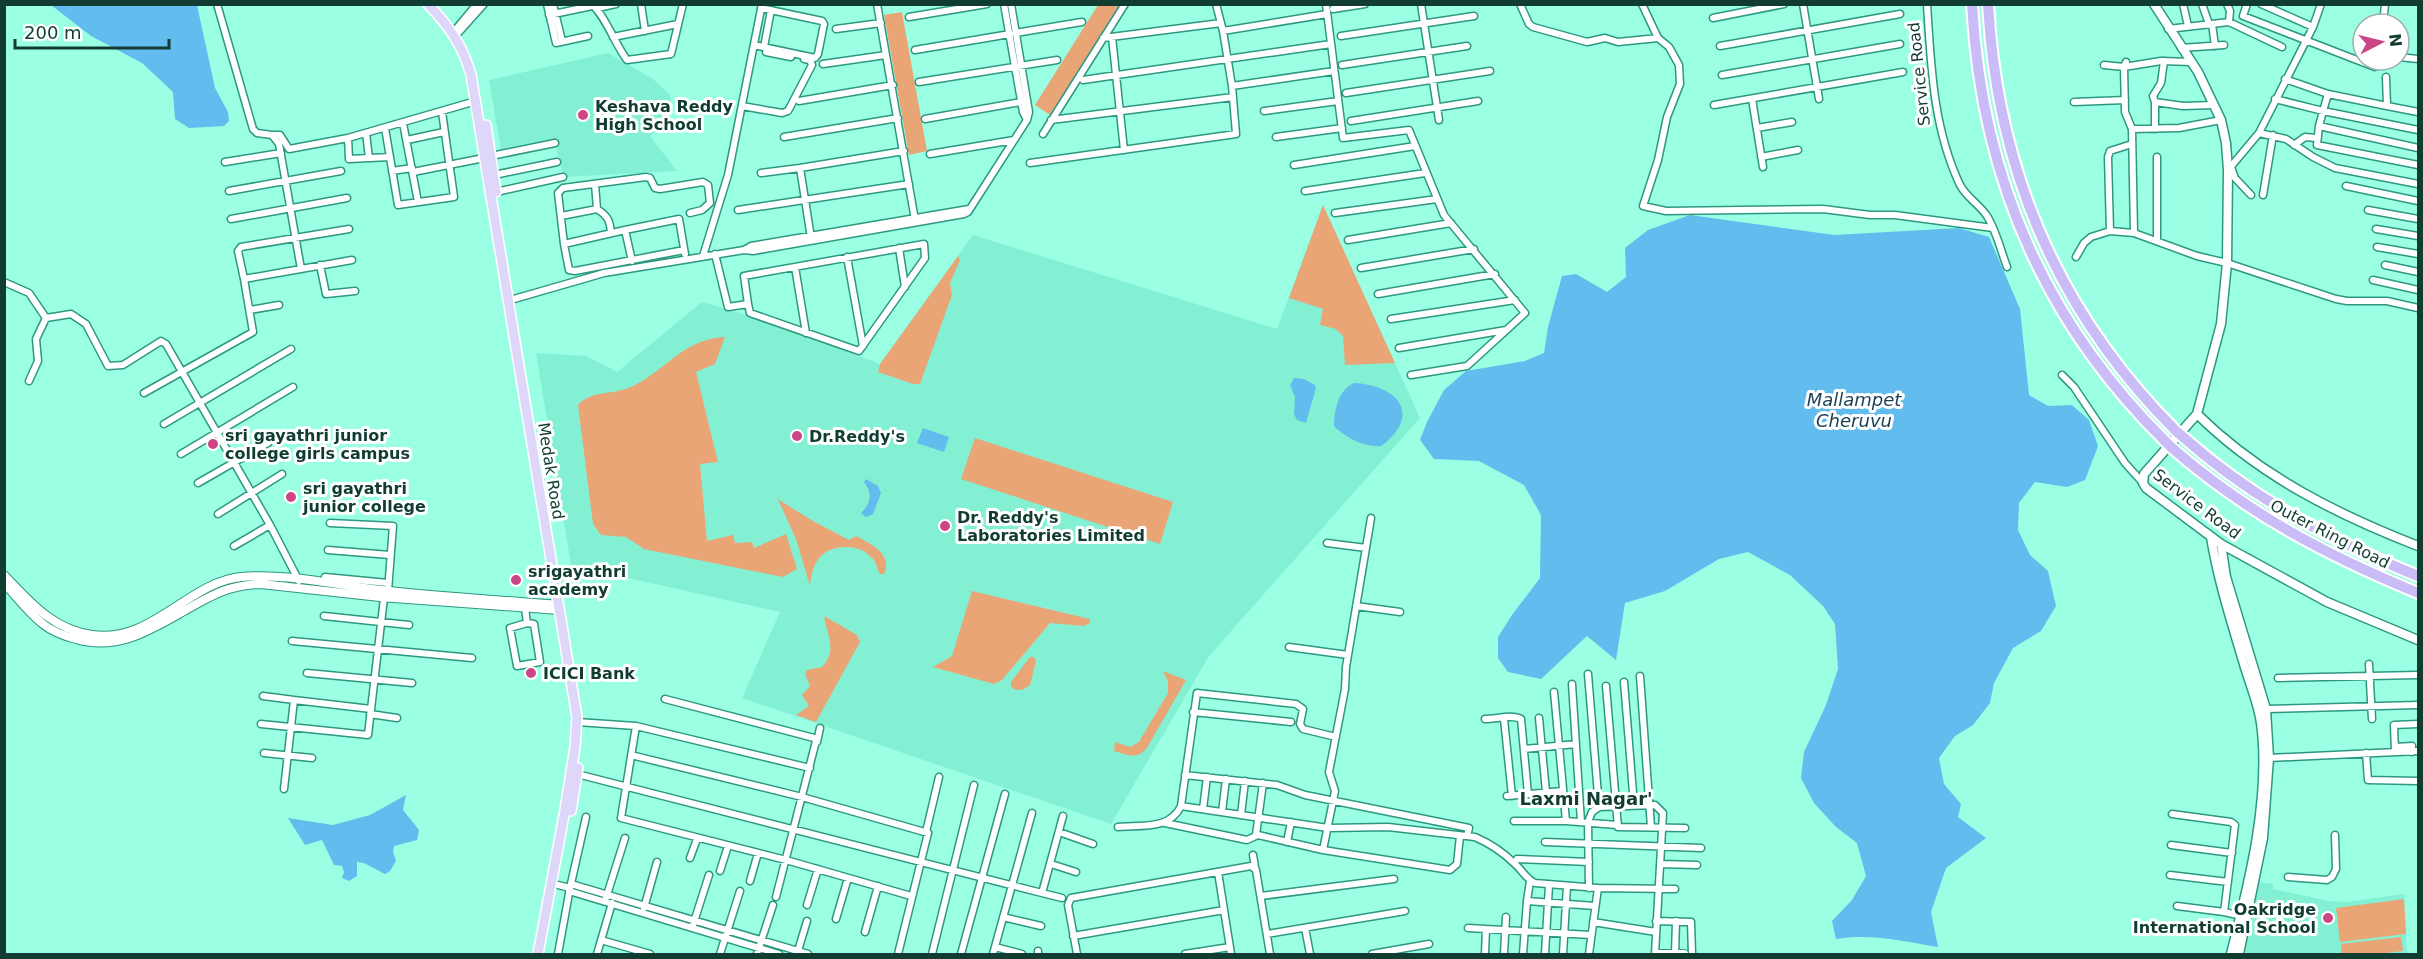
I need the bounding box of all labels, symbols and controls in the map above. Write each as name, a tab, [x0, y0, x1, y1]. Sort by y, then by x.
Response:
scale bar	[15, 12, 170, 50]
north arrow	[2351, 12, 2411, 72]
street label: Service Road	[1904, 21, 1934, 127]
text: 200 m	[24, 22, 82, 43]
text: N	[2385, 32, 2406, 48]
place label: Keshava Reddy High School	[595, 97, 734, 134]
marker: Keshava Reddy High School	[576, 108, 590, 122]
water label: Mallampet Cheruvu	[1807, 389, 1902, 431]
street label: Medak Road	[534, 421, 568, 521]
place label: sri gayathri junior college girls campus	[225, 426, 410, 463]
place label: Dr.Reddy's	[809, 427, 905, 446]
marker: Dr.Reddy's	[790, 429, 804, 443]
marker: sri gayathri junior college girls campus	[206, 437, 220, 451]
street label: Service Road	[2150, 465, 2244, 543]
place label: sri gayathri junior college	[302, 479, 426, 516]
marker: sri gayathri junior college	[284, 490, 298, 504]
street label: Outer Ring Road	[2267, 496, 2393, 572]
place label: Dr. Reddy's Laboratories Limited	[957, 508, 1145, 545]
marker: Dr. Reddy's Laboratories Limited	[938, 519, 952, 533]
place label: srigayathri academy	[528, 562, 626, 599]
marker: srigayathri academy	[509, 573, 523, 587]
place label: ICICI Bank	[543, 664, 635, 683]
marker: ICICI Bank	[524, 666, 538, 680]
district label: Laxmi Nagar'	[1519, 788, 1653, 809]
place label: Oakridge International School	[2133, 900, 2316, 937]
marker: Oakridge International School	[2321, 911, 2335, 925]

